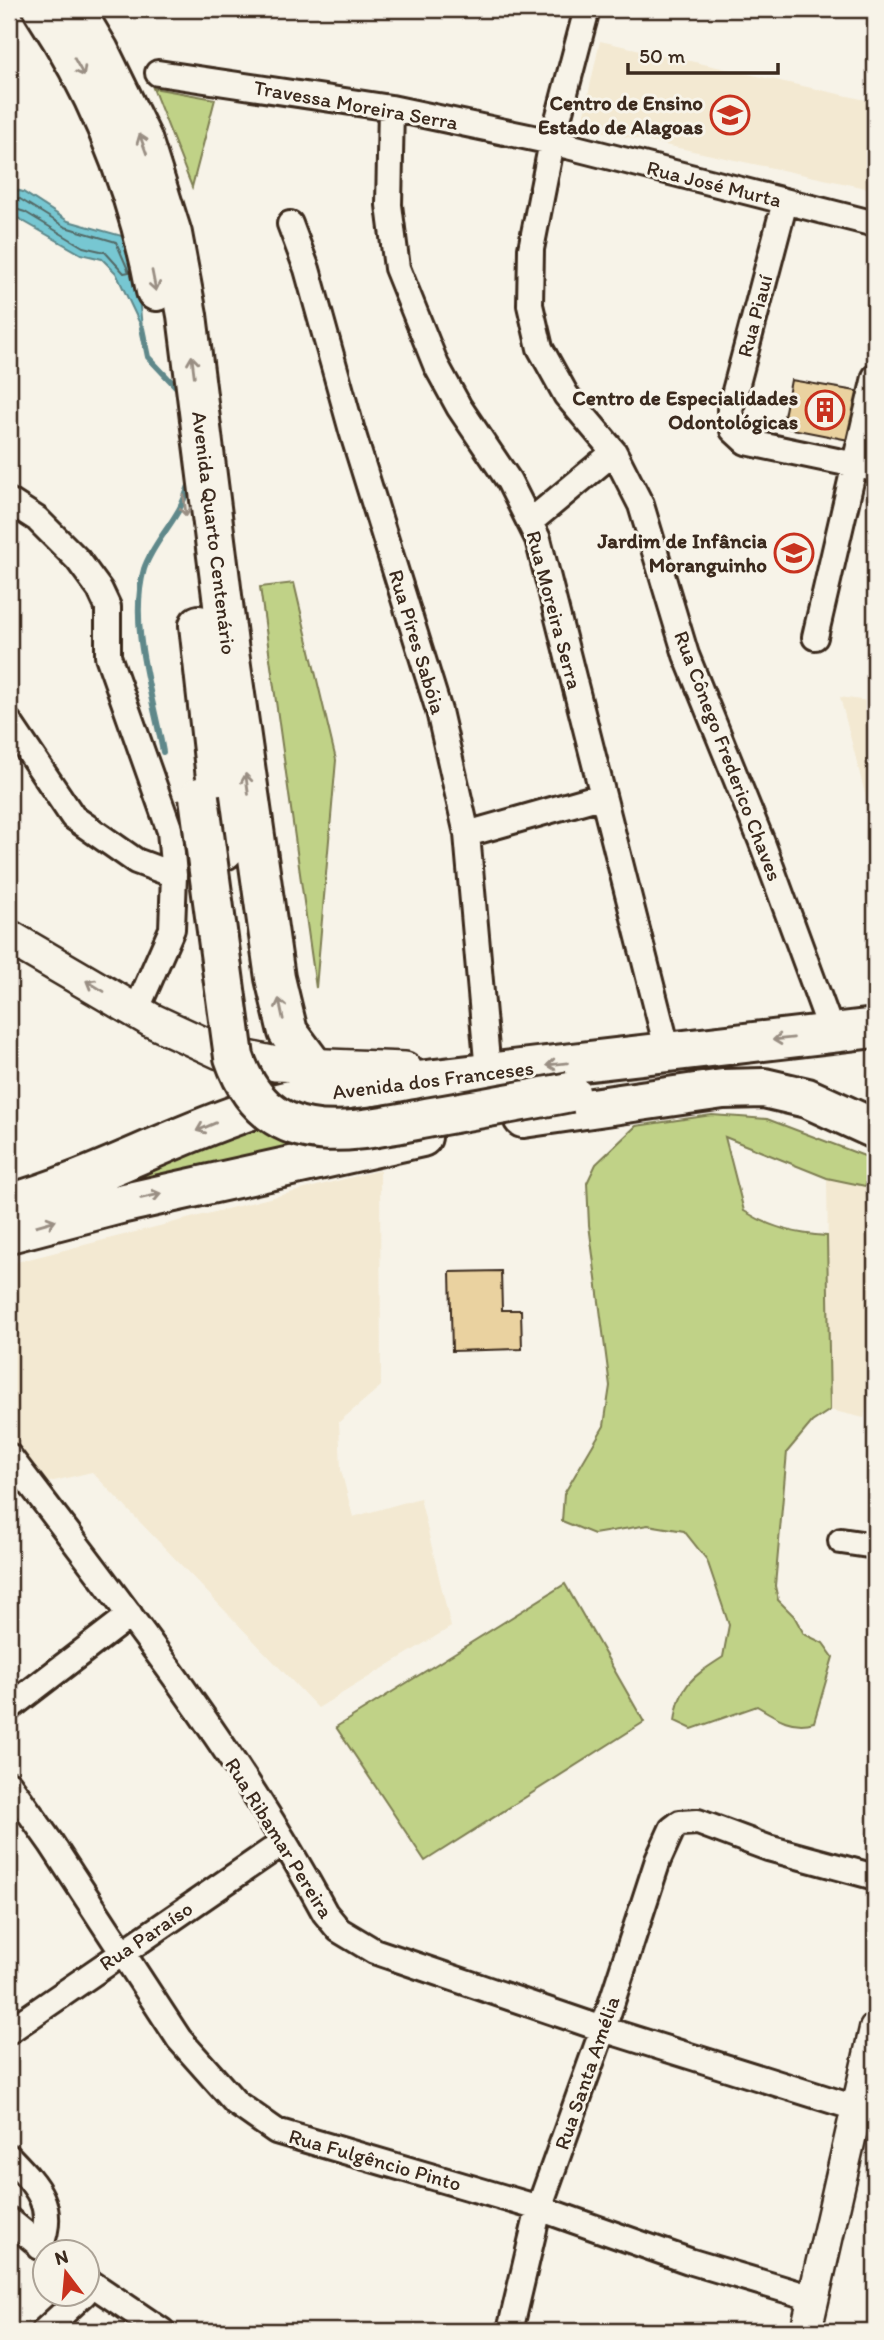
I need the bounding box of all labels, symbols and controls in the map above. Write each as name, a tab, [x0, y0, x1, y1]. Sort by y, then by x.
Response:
scale bar	[628, 32, 779, 76]
text: 50 m	[639, 43, 686, 68]
one-way arrow	[73, 56, 86, 77]
street label: Travessa Moreira Serra	[252, 74, 460, 135]
place label: Centro de Ensino Estado de Alagoas	[538, 90, 703, 140]
school or university icon: Centro de Ensino Estado de Alagoas	[709, 94, 751, 136]
one-way arrow	[136, 134, 148, 156]
street label: Rua José Murta	[644, 155, 784, 212]
one-way arrow	[148, 269, 162, 292]
street label: Rua Piauí	[732, 271, 778, 360]
one-way arrow	[187, 355, 200, 377]
place label: Centro de Especialidades Odontológicas	[572, 385, 798, 435]
building icon: Centro de Especialidades Odontológicas	[804, 389, 846, 431]
street label: Avenida Quarto Centenário	[187, 410, 242, 656]
one-way arrow	[178, 494, 191, 517]
street label: Rua Moreira Serra	[521, 528, 588, 692]
place label: Jardim de Infância Moranguinho	[596, 528, 768, 578]
school or university icon: Jardim de Infância Moranguinho	[773, 532, 815, 574]
street label: Rua Píres Sabóia	[384, 566, 451, 717]
street label: Rua Cônego Frederico Chaves	[669, 627, 788, 884]
one-way arrow	[240, 773, 253, 796]
one-way arrow	[85, 979, 105, 993]
one-way arrow	[274, 998, 288, 1021]
one-way arrow	[772, 1032, 795, 1045]
street label: Avenida dos Franceses	[331, 1055, 535, 1104]
one-way arrow	[546, 1058, 569, 1071]
one-way arrow	[196, 1121, 217, 1134]
one-way arrow	[139, 1189, 162, 1203]
one-way arrow	[35, 1215, 57, 1228]
street label: Rua Ribamar Pereira	[220, 1753, 339, 1923]
street label: Rua Paraíso	[94, 1895, 197, 1976]
street label: Rua Santa Amélia	[549, 1993, 625, 2153]
street label: Rua Fulgêncio Pinto	[286, 2123, 464, 2196]
north arrow	[32, 2238, 102, 2308]
text: N	[52, 2244, 71, 2270]

